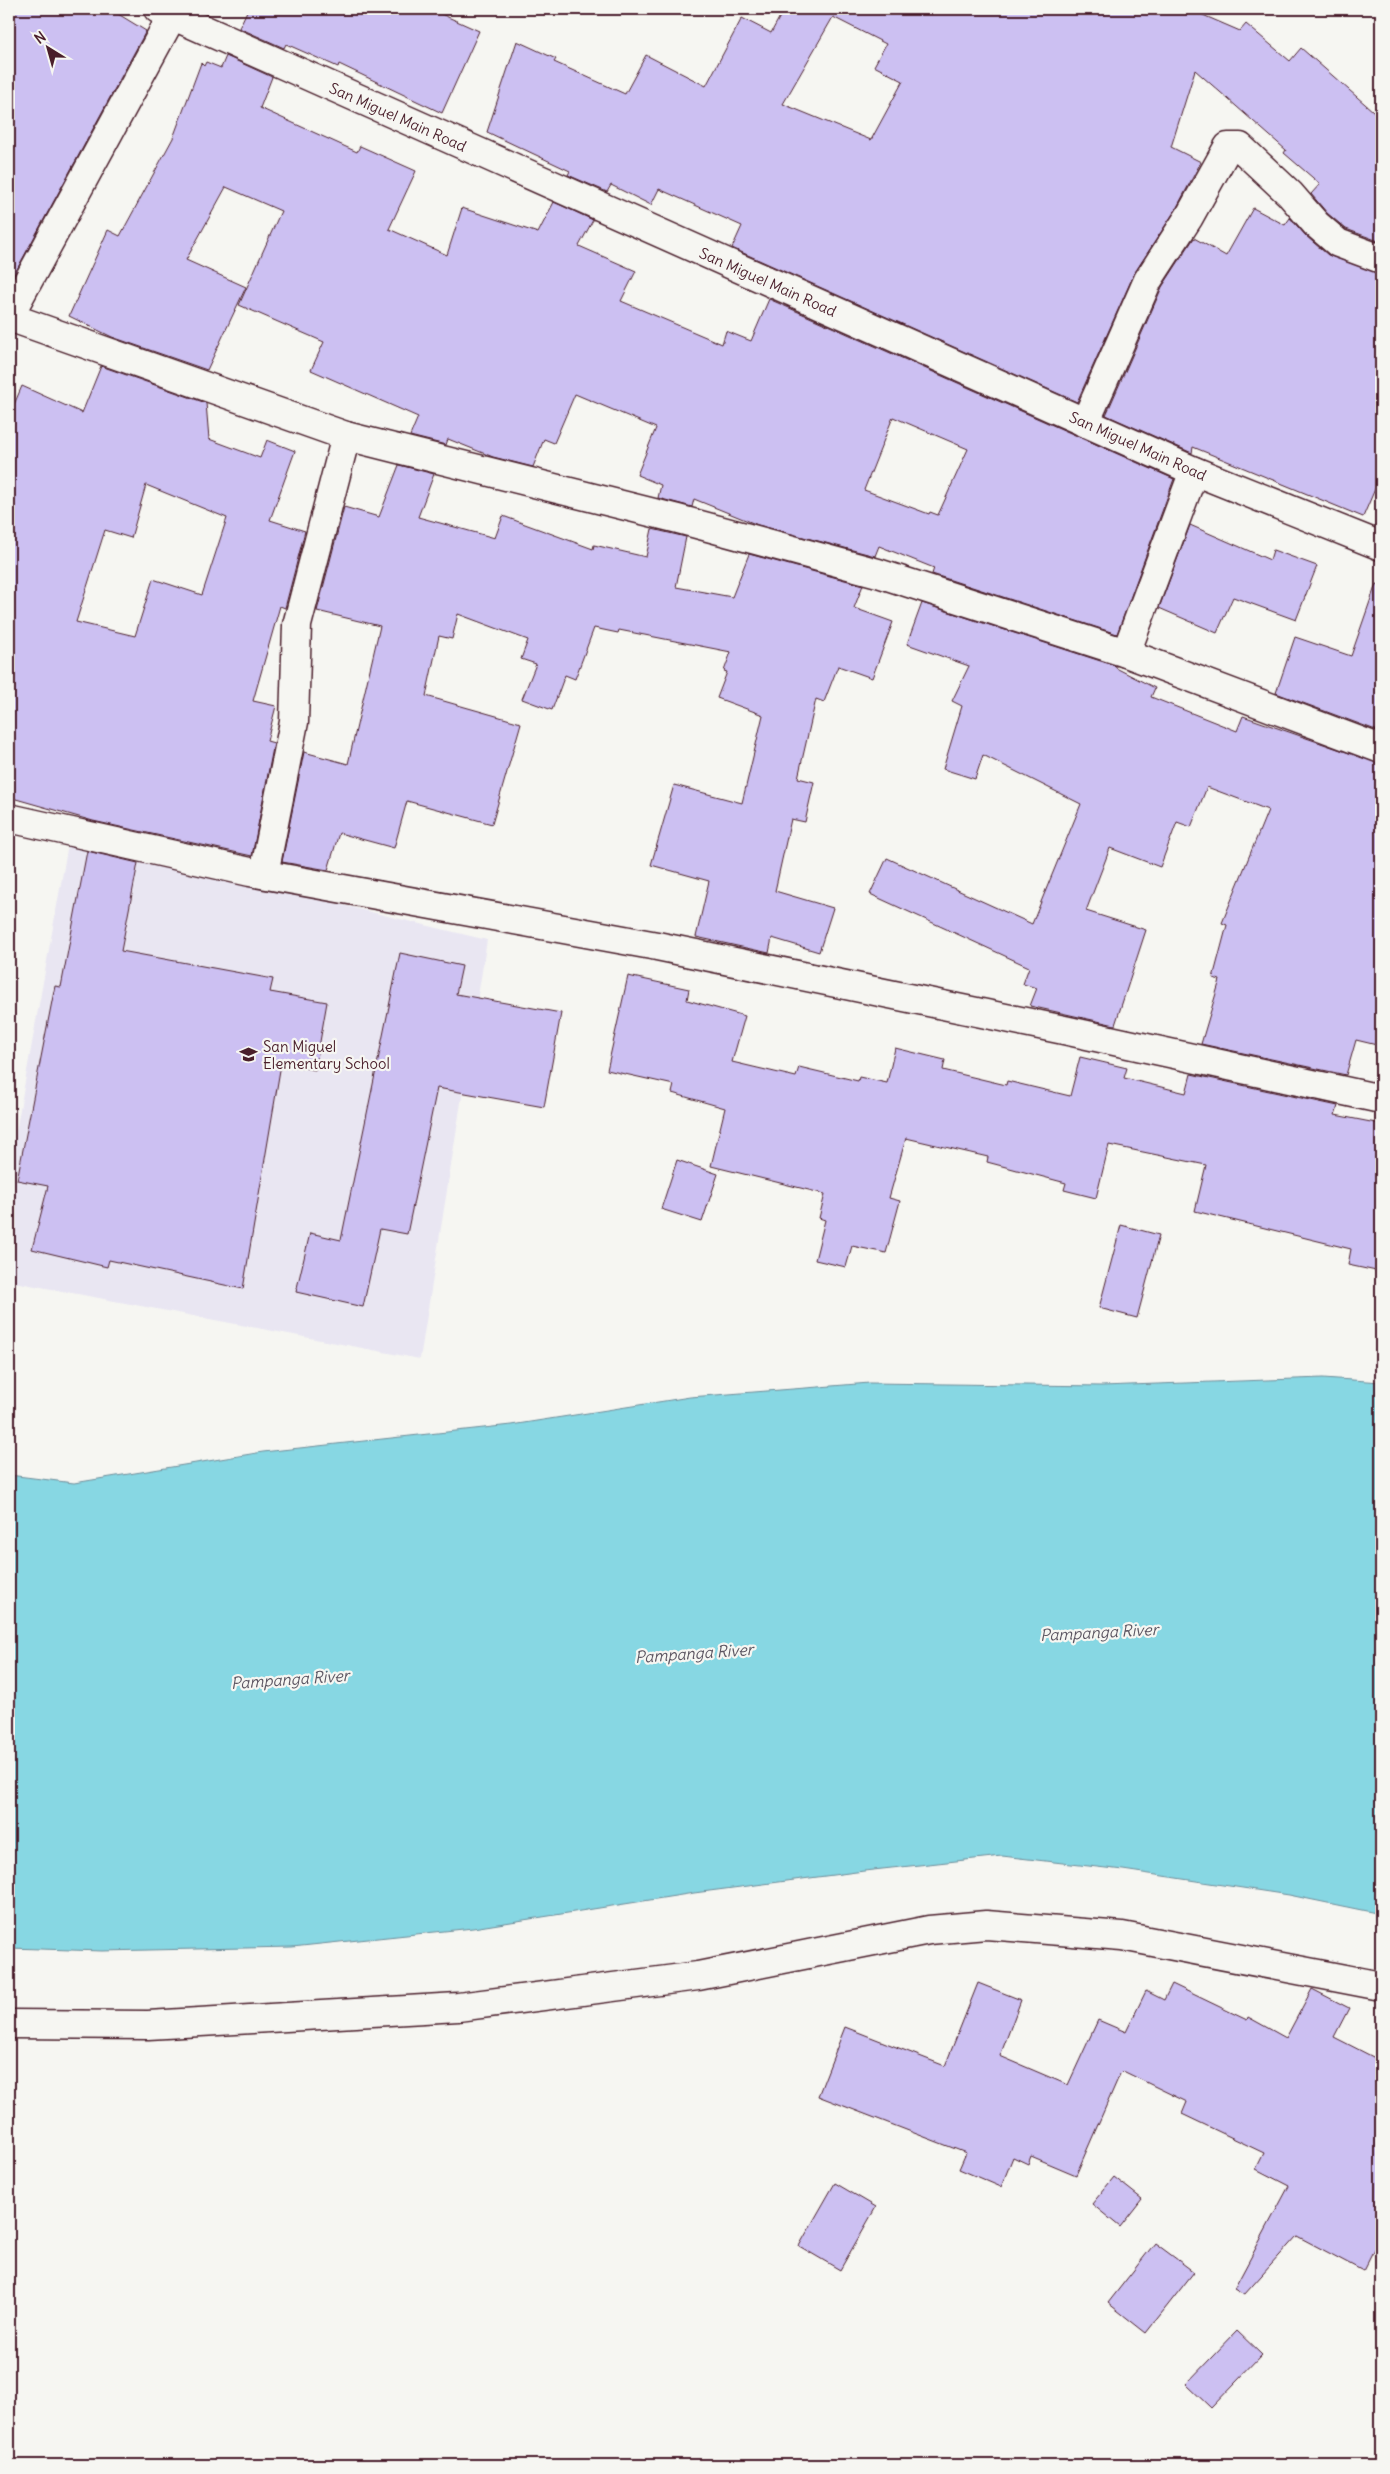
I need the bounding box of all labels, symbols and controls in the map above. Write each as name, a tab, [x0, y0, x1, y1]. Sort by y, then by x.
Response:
north arrow	[22, 22, 72, 72]
text: N	[31, 28, 49, 48]
street label: San Miguel Main Road	[326, 78, 470, 156]
street label: San Miguel Main Road	[696, 243, 840, 321]
street label: San Miguel Main Road	[1066, 407, 1210, 485]
place label: San Miguel Elementary School	[263, 1037, 390, 1073]
school or university icon: San Miguel Elementary School	[239, 1045, 259, 1065]
water label: Pampanga River	[1039, 1619, 1161, 1645]
water label: Pampanga River	[634, 1639, 756, 1667]
water label: Pampanga River	[230, 1665, 352, 1693]

